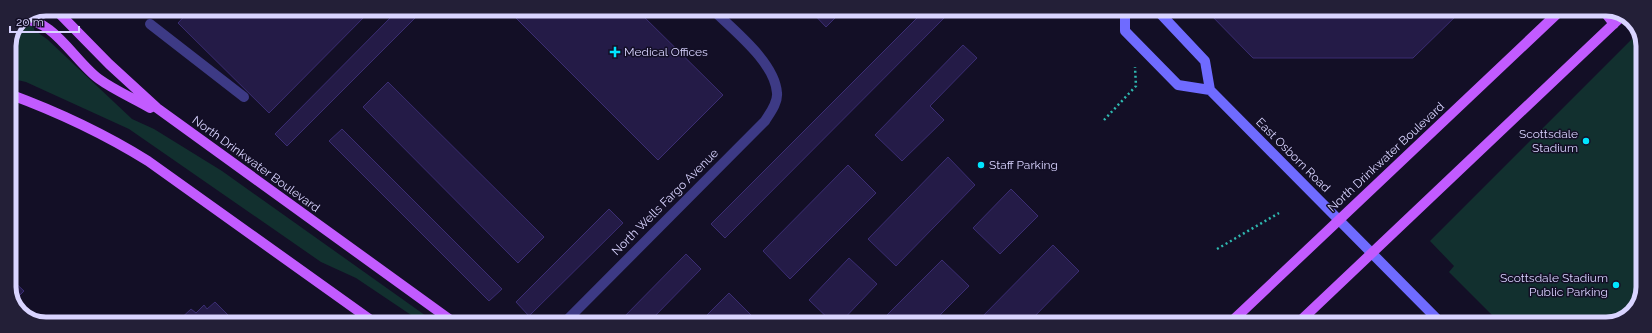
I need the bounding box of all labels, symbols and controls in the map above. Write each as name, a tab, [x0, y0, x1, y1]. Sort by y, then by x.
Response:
scale bar	[10, 8, 79, 34]
text: 20 m	[16, 15, 44, 29]
place label: Medical Offices	[624, 45, 708, 59]
marker: Medical Offices	[609, 46, 621, 58]
street label: North Drinkwater Boulevard	[1325, 99, 1447, 215]
street label: North Drinkwater Boulevard	[190, 113, 322, 215]
street label: East Osborn Road	[1253, 115, 1333, 195]
place label: Scottsdale Stadium	[1519, 127, 1578, 155]
marker: Scottsdale Stadium	[1581, 136, 1591, 146]
street label: North Wells Fargo Avenue	[609, 146, 721, 258]
place label: Staff Parking	[989, 158, 1058, 172]
marker: Staff Parking	[976, 160, 986, 170]
place label: Scottsdale Stadium Public Parking	[1500, 271, 1608, 299]
marker: Scottsdale Stadium Public Parking	[1611, 280, 1621, 290]

